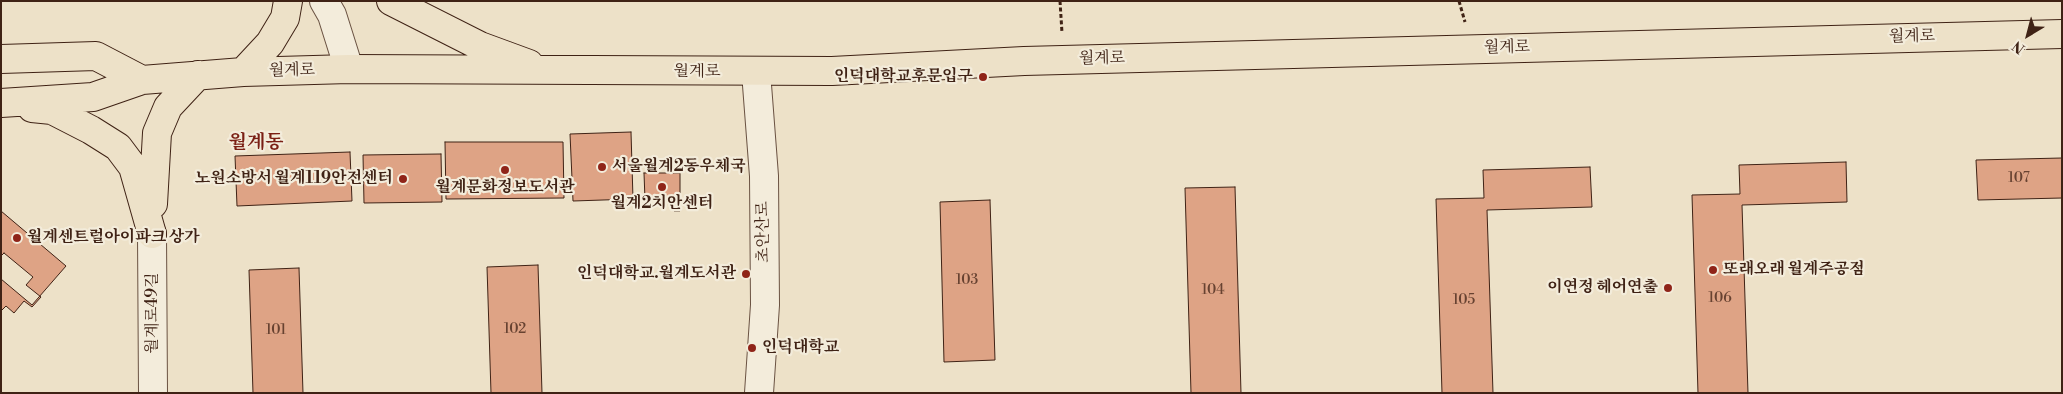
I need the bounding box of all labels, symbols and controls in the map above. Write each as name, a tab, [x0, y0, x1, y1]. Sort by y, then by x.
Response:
north arrow	[2003, 10, 2053, 60]
street label: 월계로	[1889, 27, 1935, 47]
text: N	[2009, 36, 2029, 58]
street label: 월계로	[1484, 38, 1530, 58]
street label: 월계로	[1079, 49, 1125, 69]
street label: 월계로	[269, 61, 315, 81]
street label: 월계로	[674, 62, 720, 82]
place label: 인덕대학교후문입구	[834, 67, 973, 87]
marker: 인덕대학교후문입구	[977, 71, 989, 83]
district label: 월계동	[228, 132, 284, 154]
place label: 서울월계2동우체국	[612, 157, 746, 177]
marker: 서울월계2동우체국	[596, 161, 608, 173]
marker: 월계문화정보도서관	[499, 164, 511, 176]
place label: 노원소방서 월계119안전센터	[195, 169, 393, 189]
house number: 107	[2008, 171, 2030, 187]
marker: 노원소방서 월계119안전센터	[397, 173, 409, 185]
place label: 월계문화정보도서관	[435, 178, 575, 198]
marker: 월계2치안센터	[656, 181, 668, 193]
place label: 월계2치안센터	[611, 194, 713, 214]
street label: 초안산로	[754, 201, 774, 263]
place label: 월계센트럴아이파크 상가	[27, 228, 200, 248]
marker: 월계센트럴아이파크 상가	[11, 232, 23, 244]
place label: 또래오래 월계주공점	[1723, 260, 1865, 280]
place label: 인덕대학교.월계도서관	[577, 264, 736, 284]
marker: 또래오래 월계주공점	[1707, 264, 1719, 276]
marker: 인덕대학교.월계도서관	[740, 268, 752, 280]
street label: 월계로49길	[143, 272, 163, 354]
house number: 103	[956, 273, 978, 289]
place label: 이연정 헤어연출	[1547, 278, 1658, 298]
marker: 이연정 헤어연출	[1662, 282, 1674, 294]
house number: 104	[1201, 283, 1225, 299]
house number: 106	[1708, 291, 1732, 307]
house number: 105	[1453, 293, 1475, 309]
house number: 102	[504, 322, 526, 338]
house number: 101	[266, 323, 286, 339]
place label: 인덕대학교	[762, 338, 839, 358]
marker: 인덕대학교	[746, 342, 758, 354]

